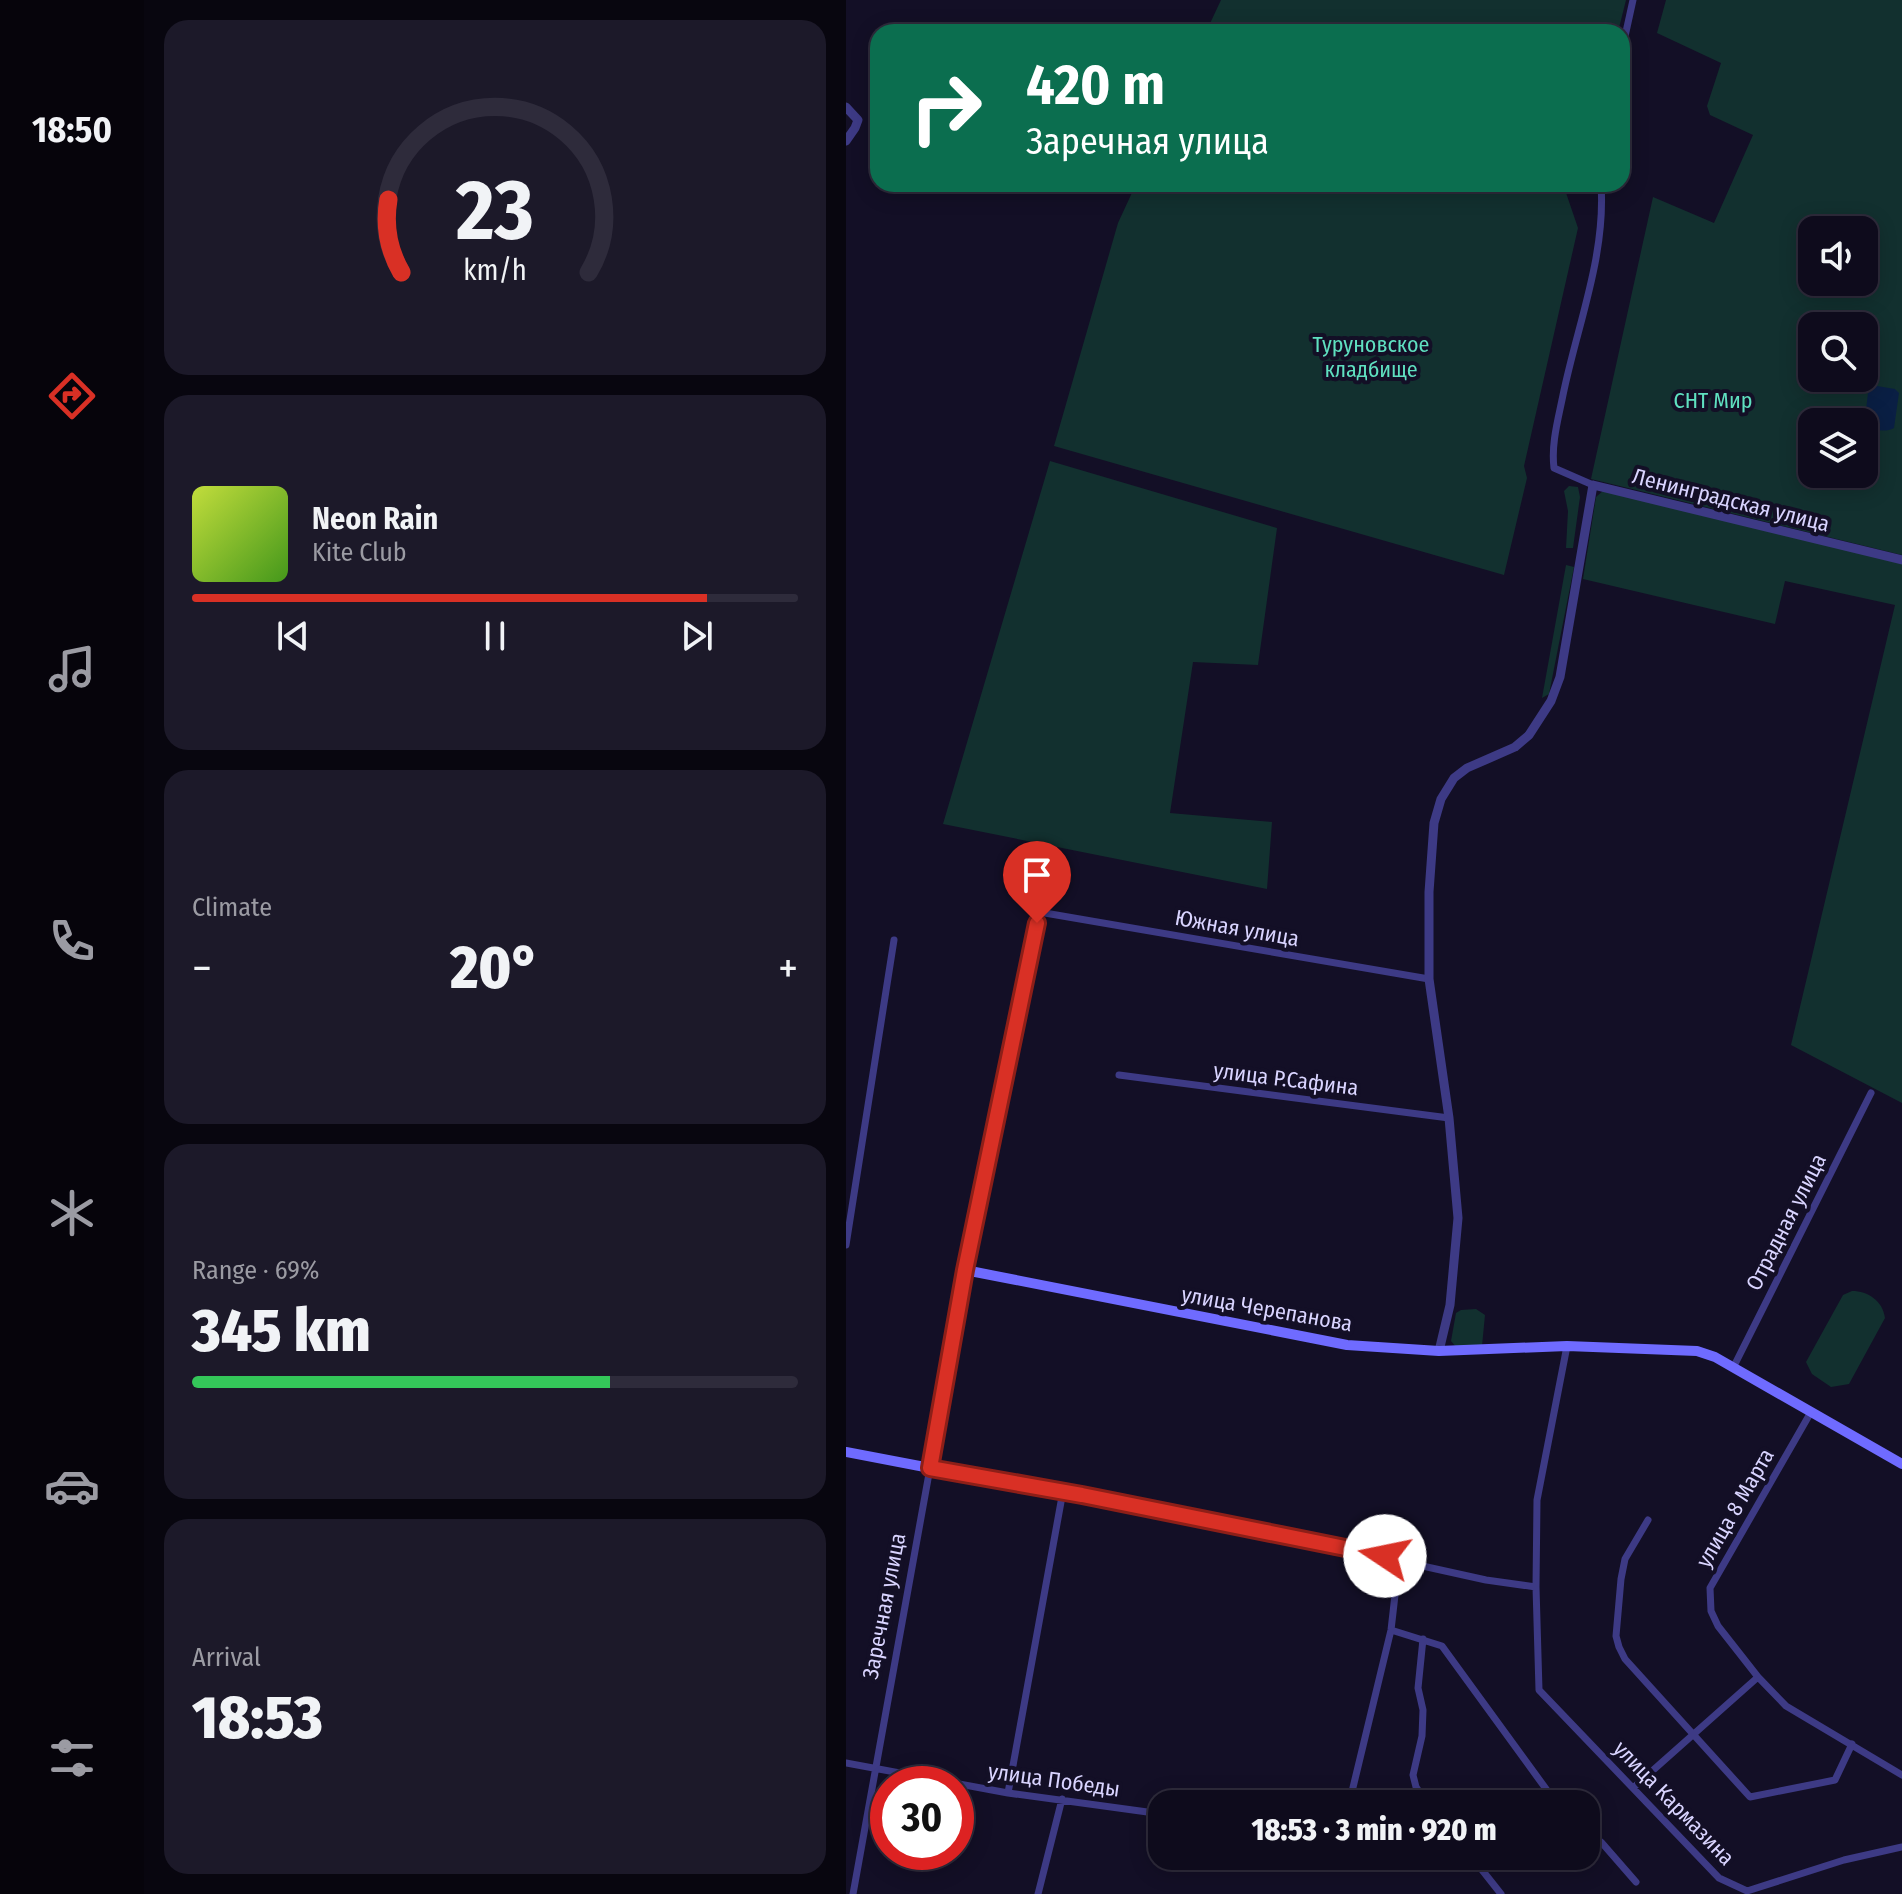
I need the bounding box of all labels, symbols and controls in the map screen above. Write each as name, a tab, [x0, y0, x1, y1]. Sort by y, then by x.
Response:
text: 420 m	[1026, 52, 1165, 119]
icon: right	[894, 56, 998, 160]
text: 18:50	[32, 108, 112, 152]
text: Заречная улица	[1026, 120, 1269, 164]
text: 23	[455, 161, 534, 261]
map controls	[1798, 216, 1878, 488]
button: sound	[1798, 216, 1878, 296]
text: km/h	[463, 254, 527, 289]
button: search	[1798, 312, 1878, 392]
park label: Туруновское кладбище	[1313, 331, 1429, 383]
icon: directions	[44, 368, 100, 424]
park label: СНТ Мир	[1673, 387, 1753, 414]
button: layers	[1798, 408, 1878, 488]
street label: Ленинградская улица	[1630, 462, 1832, 538]
text: Neon Rain	[312, 501, 438, 537]
text: Kite Club	[312, 537, 407, 568]
icon: previous	[271, 614, 315, 658]
icon: pause	[473, 614, 517, 658]
icon: next	[675, 614, 719, 658]
icon: music	[44, 641, 100, 697]
pin	[1003, 841, 1071, 923]
icon: arrive	[1015, 853, 1059, 897]
text: Climate	[192, 892, 272, 923]
street label: Южная улица	[1173, 904, 1301, 952]
icon: phone	[44, 913, 100, 969]
text: 20°	[450, 932, 540, 1004]
text: −	[192, 942, 212, 995]
text: +	[778, 942, 798, 995]
street label: улица Р.Сафина	[1212, 1057, 1360, 1101]
street label: Отрадная улица	[1740, 1149, 1832, 1295]
icon: climate	[44, 1185, 100, 1241]
text: Range · 69%	[192, 1255, 319, 1286]
street label: улица Черепанова	[1179, 1281, 1355, 1337]
text: 345 km	[192, 1295, 371, 1367]
street label: улица 8 Марта	[1690, 1444, 1780, 1572]
icon: car	[44, 1458, 100, 1514]
position arrow	[1343, 1514, 1427, 1598]
street label: Заречная улица	[857, 1531, 911, 1681]
text: Arrival	[192, 1642, 261, 1673]
text: 18:53	[192, 1682, 323, 1754]
icon: filters	[44, 1730, 100, 1786]
street label: улица Кармазина	[1608, 1735, 1740, 1871]
street label: улица Победы	[986, 1757, 1122, 1803]
speed limit sign: 30	[870, 1766, 974, 1870]
text: 18:53 · 3 min · 920 m	[1251, 1812, 1497, 1848]

